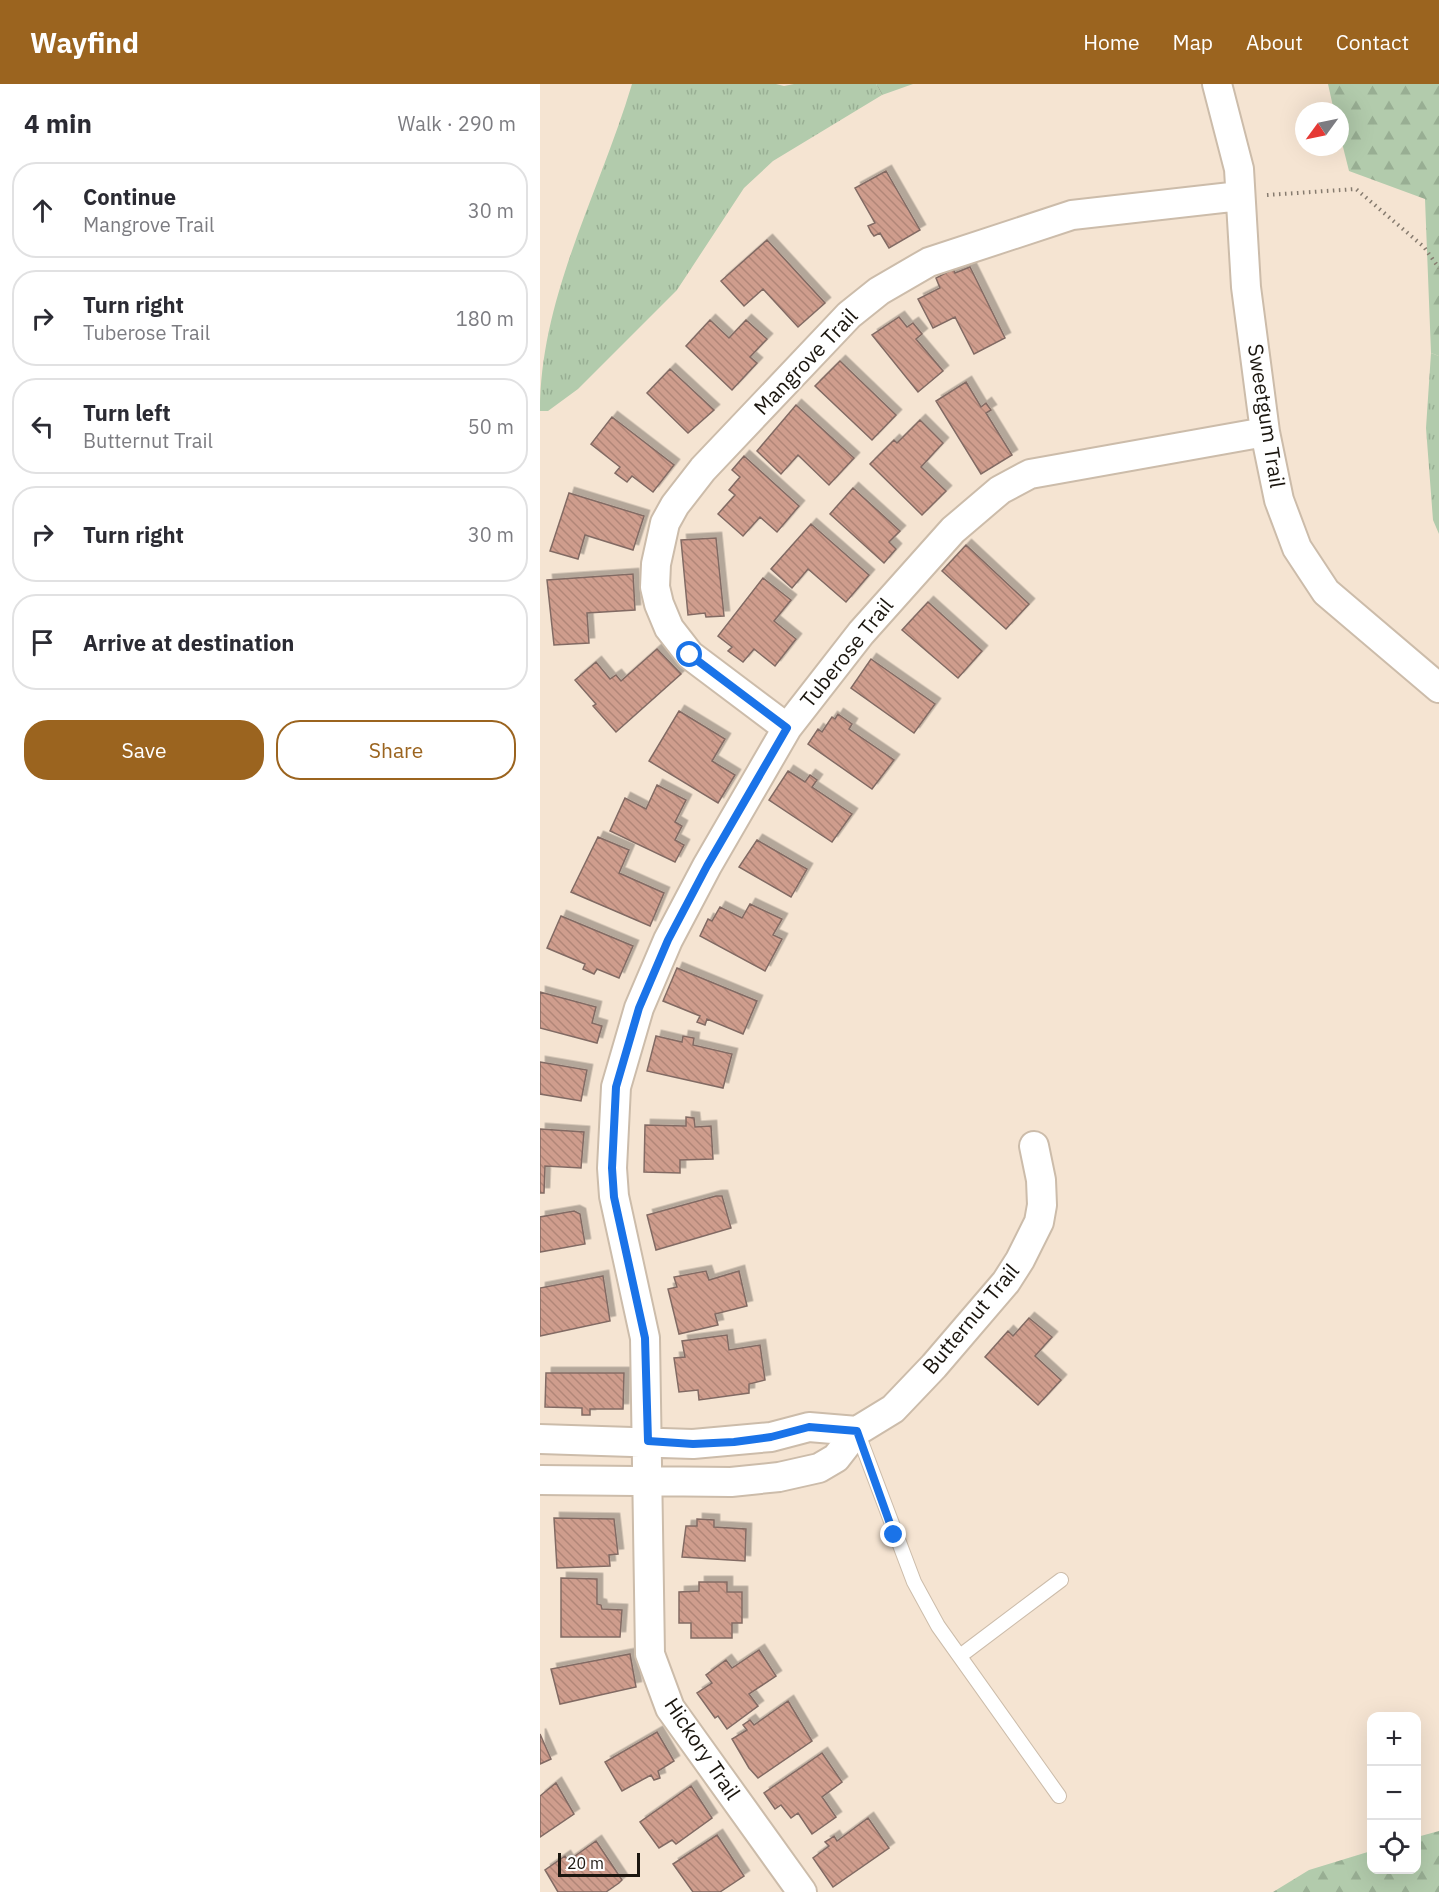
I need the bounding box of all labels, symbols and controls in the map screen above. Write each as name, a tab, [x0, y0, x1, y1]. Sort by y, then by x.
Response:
text: Wayfind	[30, 24, 139, 61]
text: Home	[1083, 28, 1140, 56]
text: Map	[1173, 28, 1213, 56]
text: About	[1246, 28, 1303, 56]
text: Contact	[1336, 28, 1409, 56]
north arrow	[1295, 102, 1349, 156]
text: 4 min	[24, 106, 92, 140]
text: Walk · 290 m	[398, 110, 516, 137]
text: Continue	[83, 182, 176, 211]
icon: ahead	[26, 194, 59, 227]
text: 30 m	[468, 197, 514, 224]
text: Mangrove Trail	[83, 211, 214, 238]
text: Turn right	[83, 290, 184, 319]
icon: right	[26, 302, 59, 335]
street label: Mangrove Trail	[747, 302, 863, 421]
text: 180 m	[456, 305, 514, 332]
text: Tuberose Trail	[83, 319, 210, 346]
street label: Sweetgum Trail	[1242, 342, 1292, 490]
text: Turn left	[83, 398, 171, 427]
icon: left	[26, 410, 59, 443]
text: 50 m	[468, 413, 514, 440]
text: Butternut Trail	[83, 427, 213, 454]
icon: right	[26, 518, 59, 551]
text: Turn right	[83, 520, 184, 549]
text: 30 m	[468, 521, 514, 548]
street label: Tuberose Trail	[793, 591, 899, 713]
icon: arrive	[26, 626, 59, 659]
text: Arrive at destination	[83, 628, 294, 657]
route start	[676, 641, 702, 667]
button: Save	[24, 720, 264, 780]
button: Share	[276, 720, 516, 780]
street label: Butternut Trail	[916, 1257, 1025, 1380]
route end	[880, 1521, 906, 1547]
street label: Hickory Trail	[658, 1692, 747, 1805]
map controls	[1367, 1712, 1421, 1874]
button: +	[1367, 1712, 1421, 1766]
button: −	[1367, 1766, 1421, 1820]
button: locate	[1367, 1820, 1421, 1874]
scale bar	[558, 1850, 640, 1878]
text: 20 m	[567, 1853, 604, 1873]

